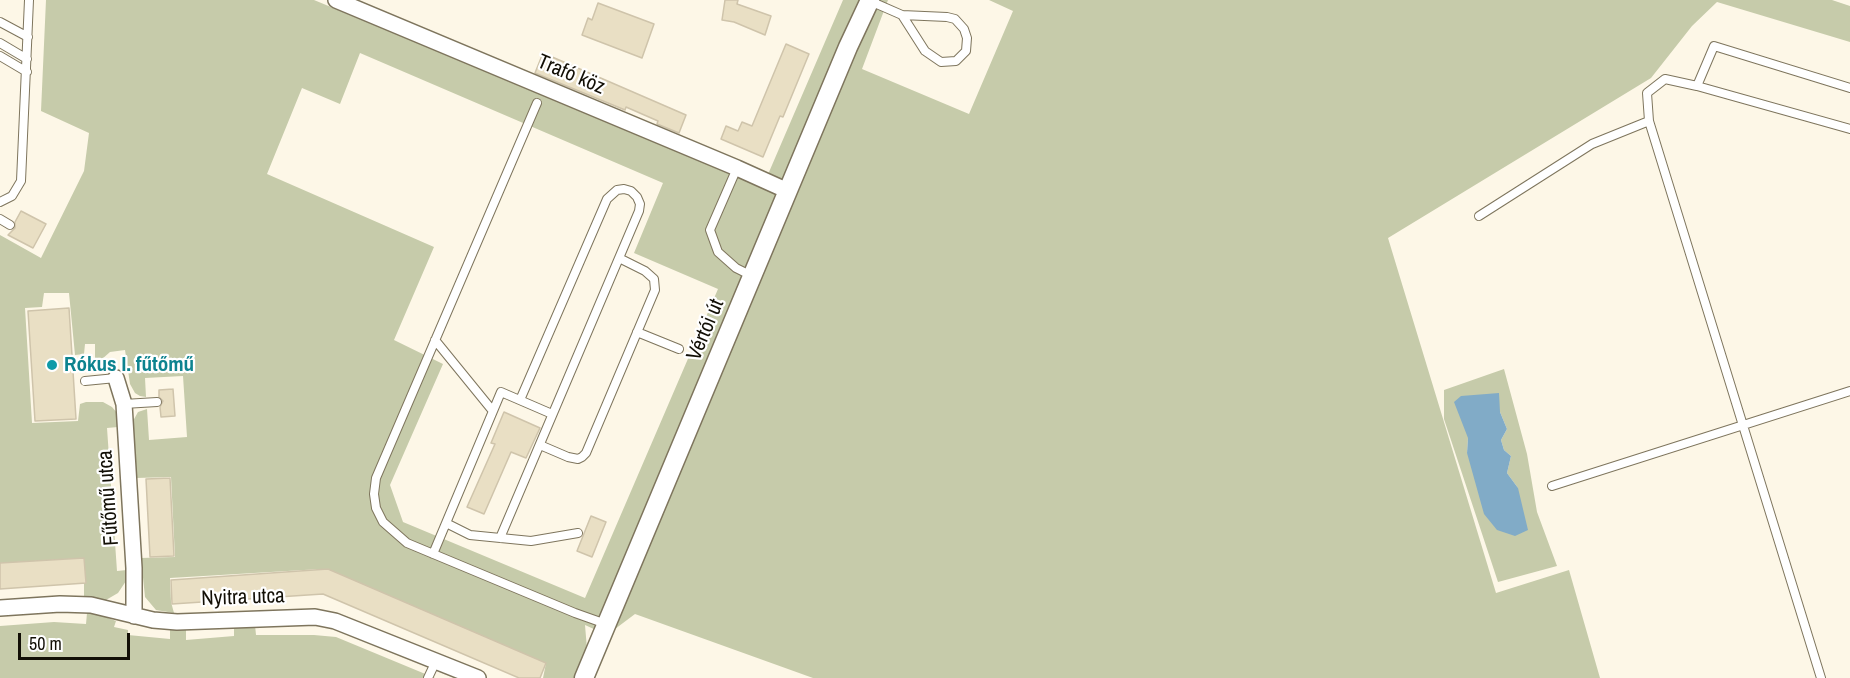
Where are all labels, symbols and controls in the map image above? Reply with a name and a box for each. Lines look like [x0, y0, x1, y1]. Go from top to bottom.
street label: Trafó köz [533, 50, 609, 100]
street label: Vértói út [682, 296, 730, 364]
place label: Rókus I. fűtőmű [64, 352, 194, 378]
marker: Rókus I. fűtőmű [45, 358, 59, 372]
street label: Fűtőmű utca [93, 449, 125, 547]
street label: Nyitra utca [201, 584, 285, 612]
scale bar [21, 621, 134, 659]
text: 50 m [29, 631, 62, 656]

